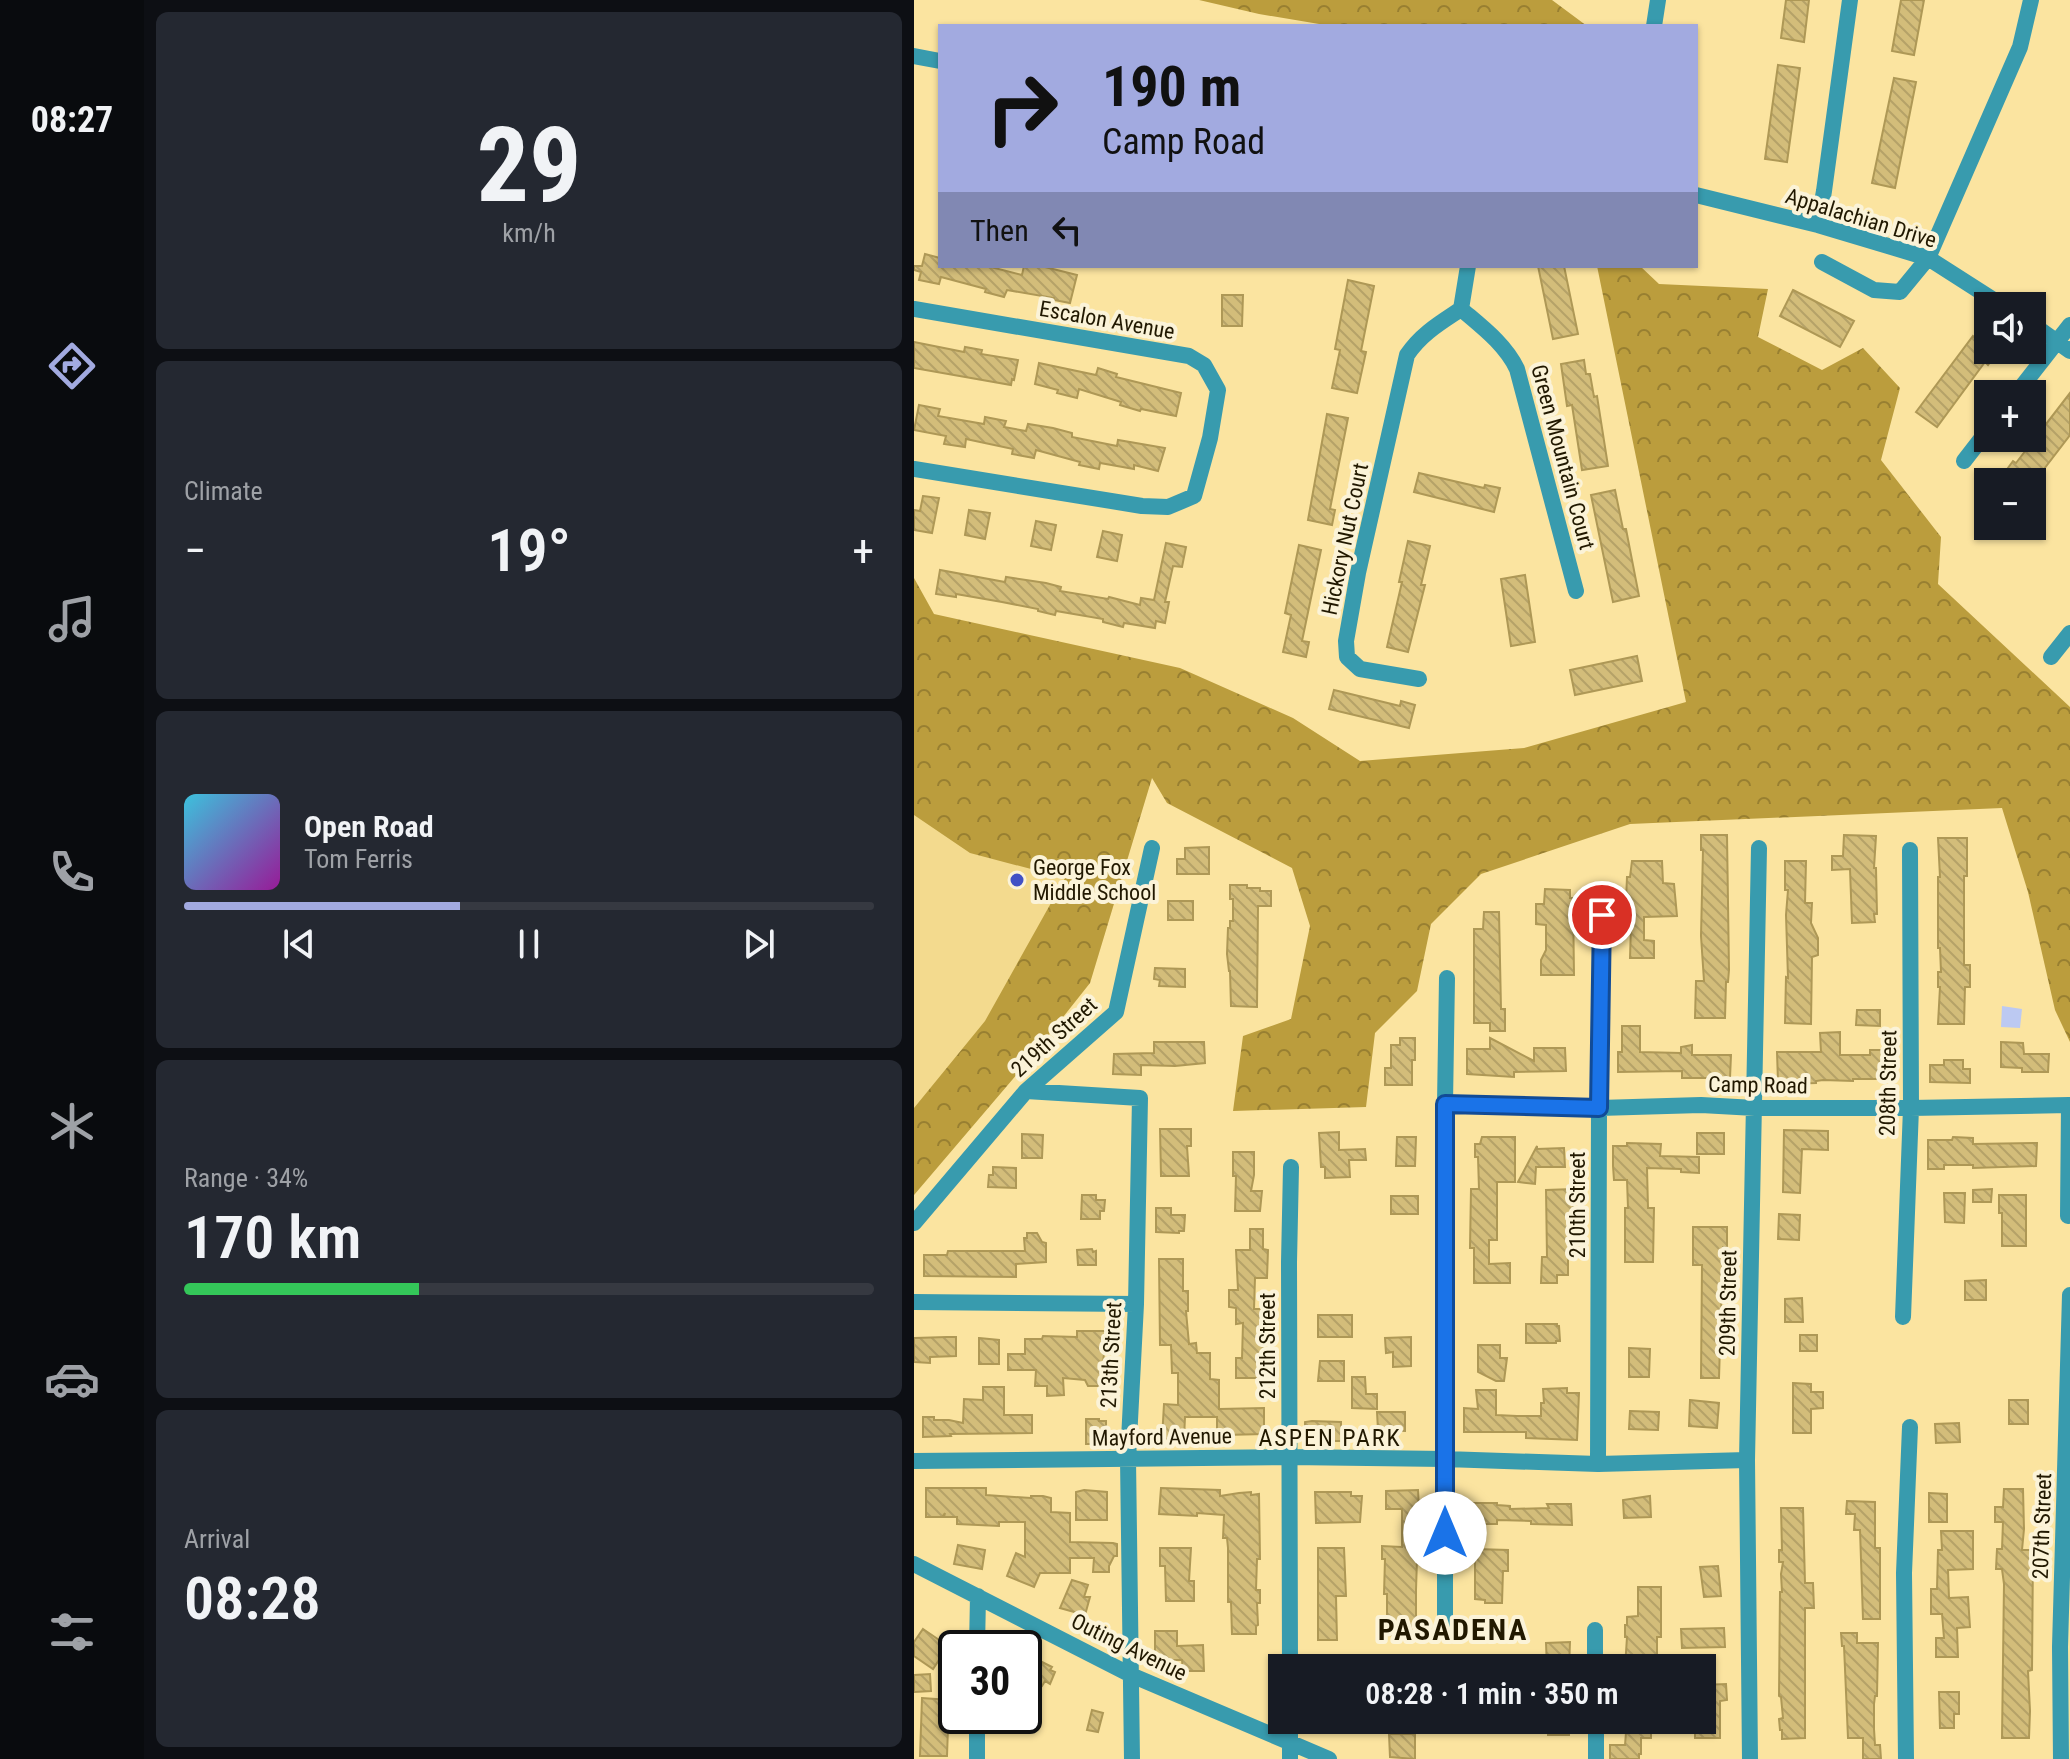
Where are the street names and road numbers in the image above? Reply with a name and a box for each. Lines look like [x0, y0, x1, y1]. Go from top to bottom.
street label: Appalachian Drive [1783, 183, 1939, 253]
street label: Escalon Avenue [1037, 296, 1177, 344]
street label: Green Mountain Court [1526, 362, 1600, 552]
street label: Hickory Nut Court [1317, 461, 1373, 617]
street label: 219th Street [1006, 992, 1102, 1082]
street label: 208th Street [1875, 1030, 1901, 1136]
street label: Camp Road [1708, 1072, 1808, 1098]
street label: 210th Street [1565, 1152, 1590, 1258]
street label: 209th Street [1715, 1250, 1741, 1356]
street label: 212th Street [1255, 1293, 1280, 1399]
street label: 213th Street [1096, 1301, 1126, 1409]
street label: Mayford Avenue [1092, 1423, 1232, 1451]
street label: 207th Street [2028, 1472, 2056, 1580]
street label: Outing Avenue [1067, 1608, 1191, 1686]

